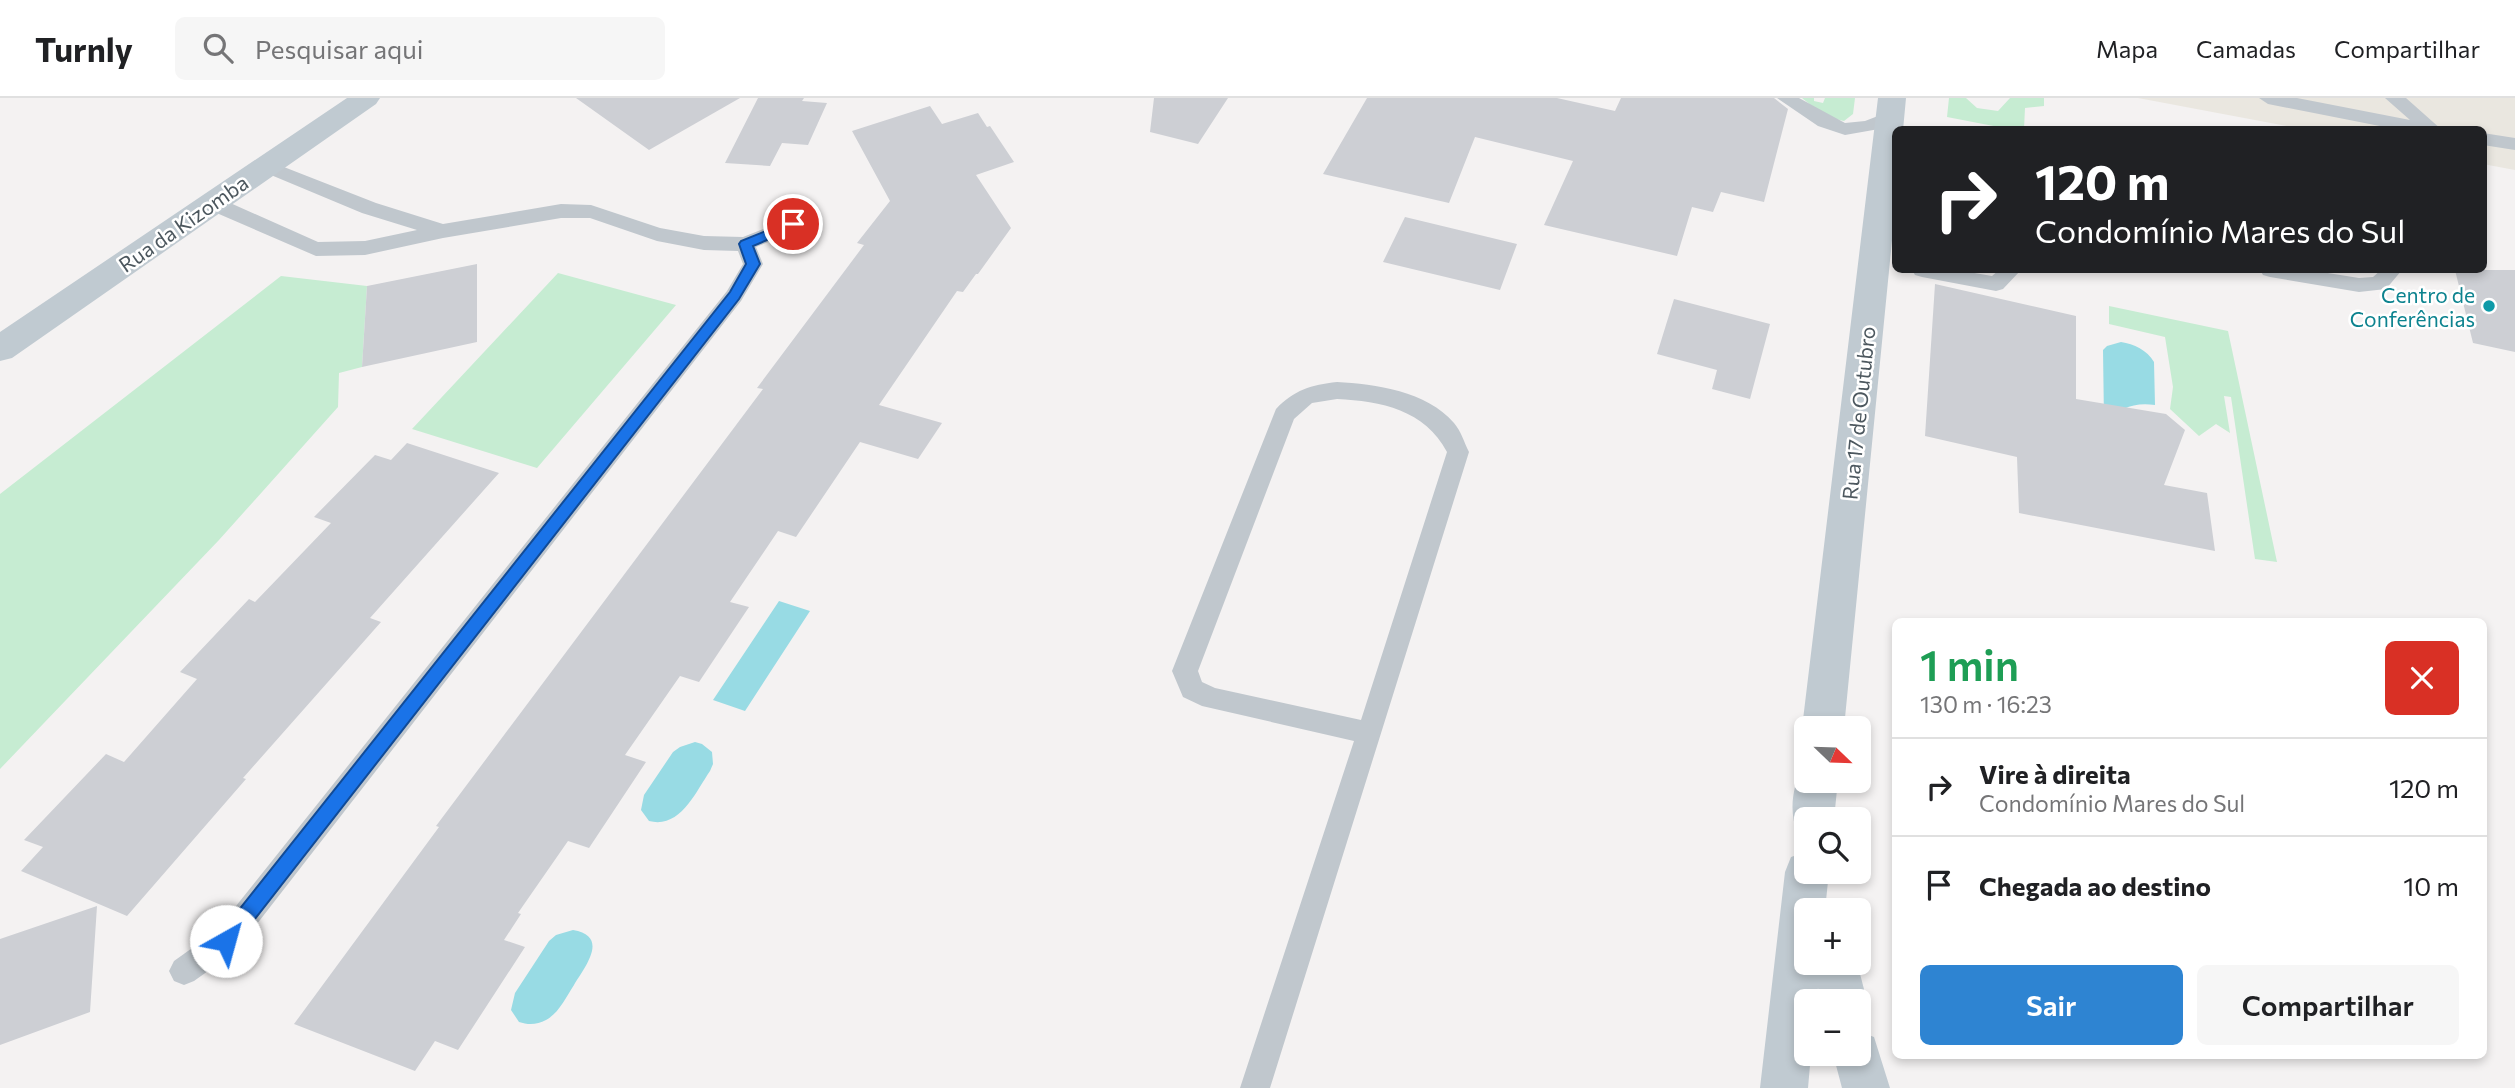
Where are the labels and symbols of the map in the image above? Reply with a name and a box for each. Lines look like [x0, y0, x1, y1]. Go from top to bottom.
street label: Rua da Kizomba [114, 169, 252, 277]
pin [763, 194, 823, 254]
place label: Centro de Conferências [2350, 282, 2475, 331]
marker: Centro de Conferências [2481, 298, 2497, 314]
street label: Rua 17 de Outubro [1836, 325, 1880, 501]
north arrow [1794, 716, 1871, 793]
position arrow [189, 904, 263, 978]

